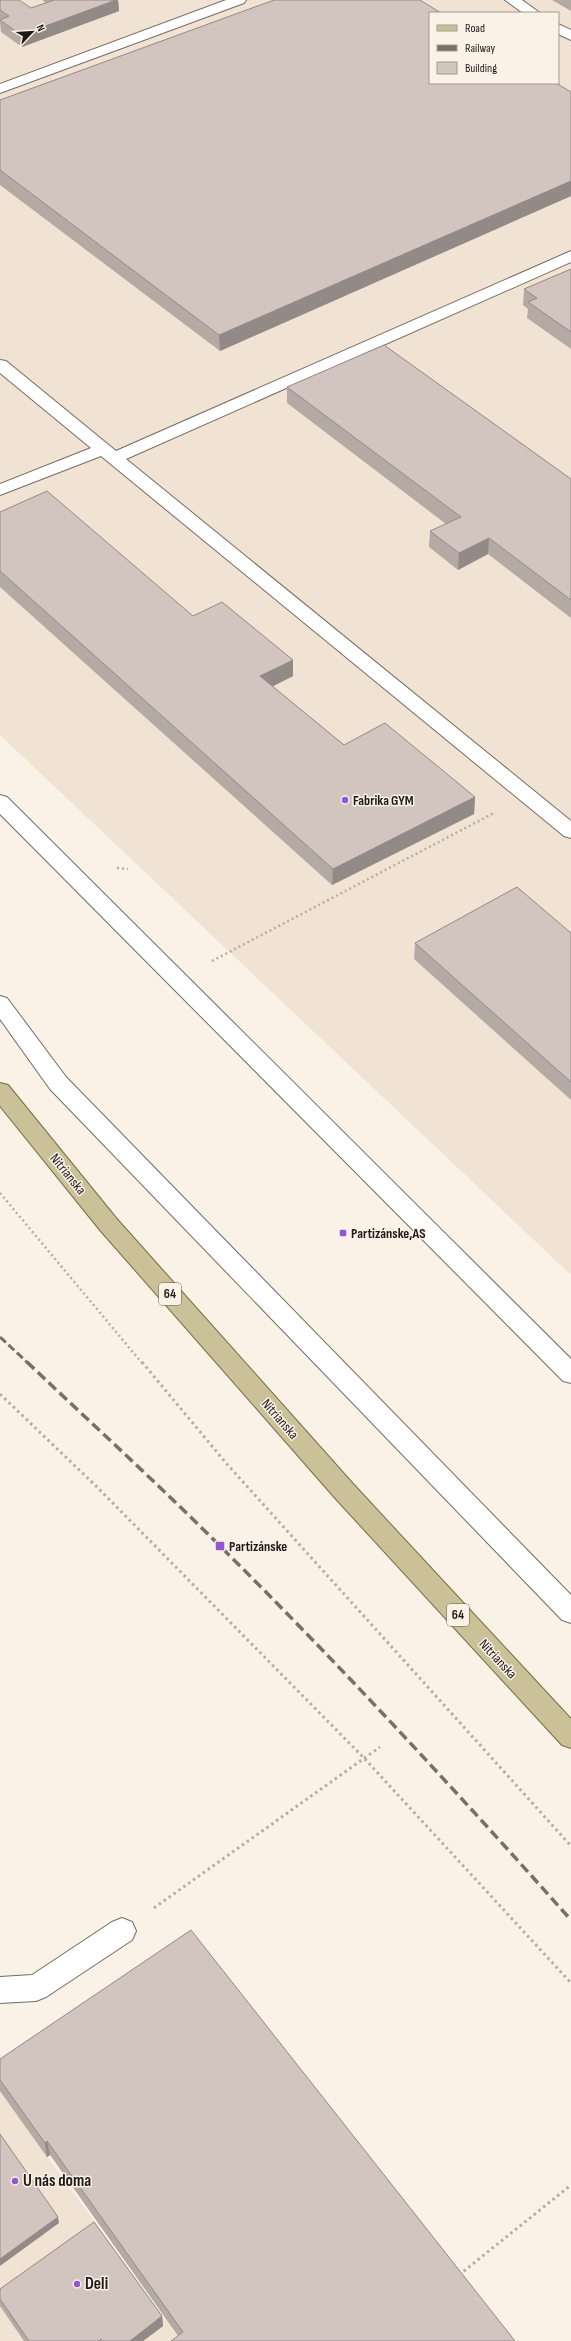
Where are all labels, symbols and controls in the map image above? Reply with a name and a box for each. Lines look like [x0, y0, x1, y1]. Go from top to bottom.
north arrow [12, 12, 52, 52]
legend [429, 12, 559, 84]
text: Road [465, 21, 485, 36]
text: N [33, 23, 48, 34]
text: Railway [465, 41, 496, 56]
text: Building [465, 61, 497, 76]
place label: Fabrika GYM [353, 792, 414, 809]
marker: Fabrika GYM [340, 795, 350, 805]
street label: Nitrianska [46, 1150, 90, 1198]
place label: Partizánske,AS [351, 1225, 426, 1242]
marker: Partizánske,AS [338, 1228, 348, 1238]
road number: 64 [159, 1283, 181, 1305]
street label: Nitrianska [258, 1395, 302, 1443]
place label: Partizánske [229, 1538, 287, 1555]
marker: Partizánske [214, 1540, 226, 1552]
road number: 64 [447, 1604, 469, 1626]
street label: Nitrianska [475, 1636, 521, 1682]
place label: U nás doma [23, 2171, 91, 2191]
marker: U nás doma [10, 2176, 20, 2186]
place label: Deli [85, 2274, 108, 2294]
marker: Deli [72, 2279, 82, 2289]

